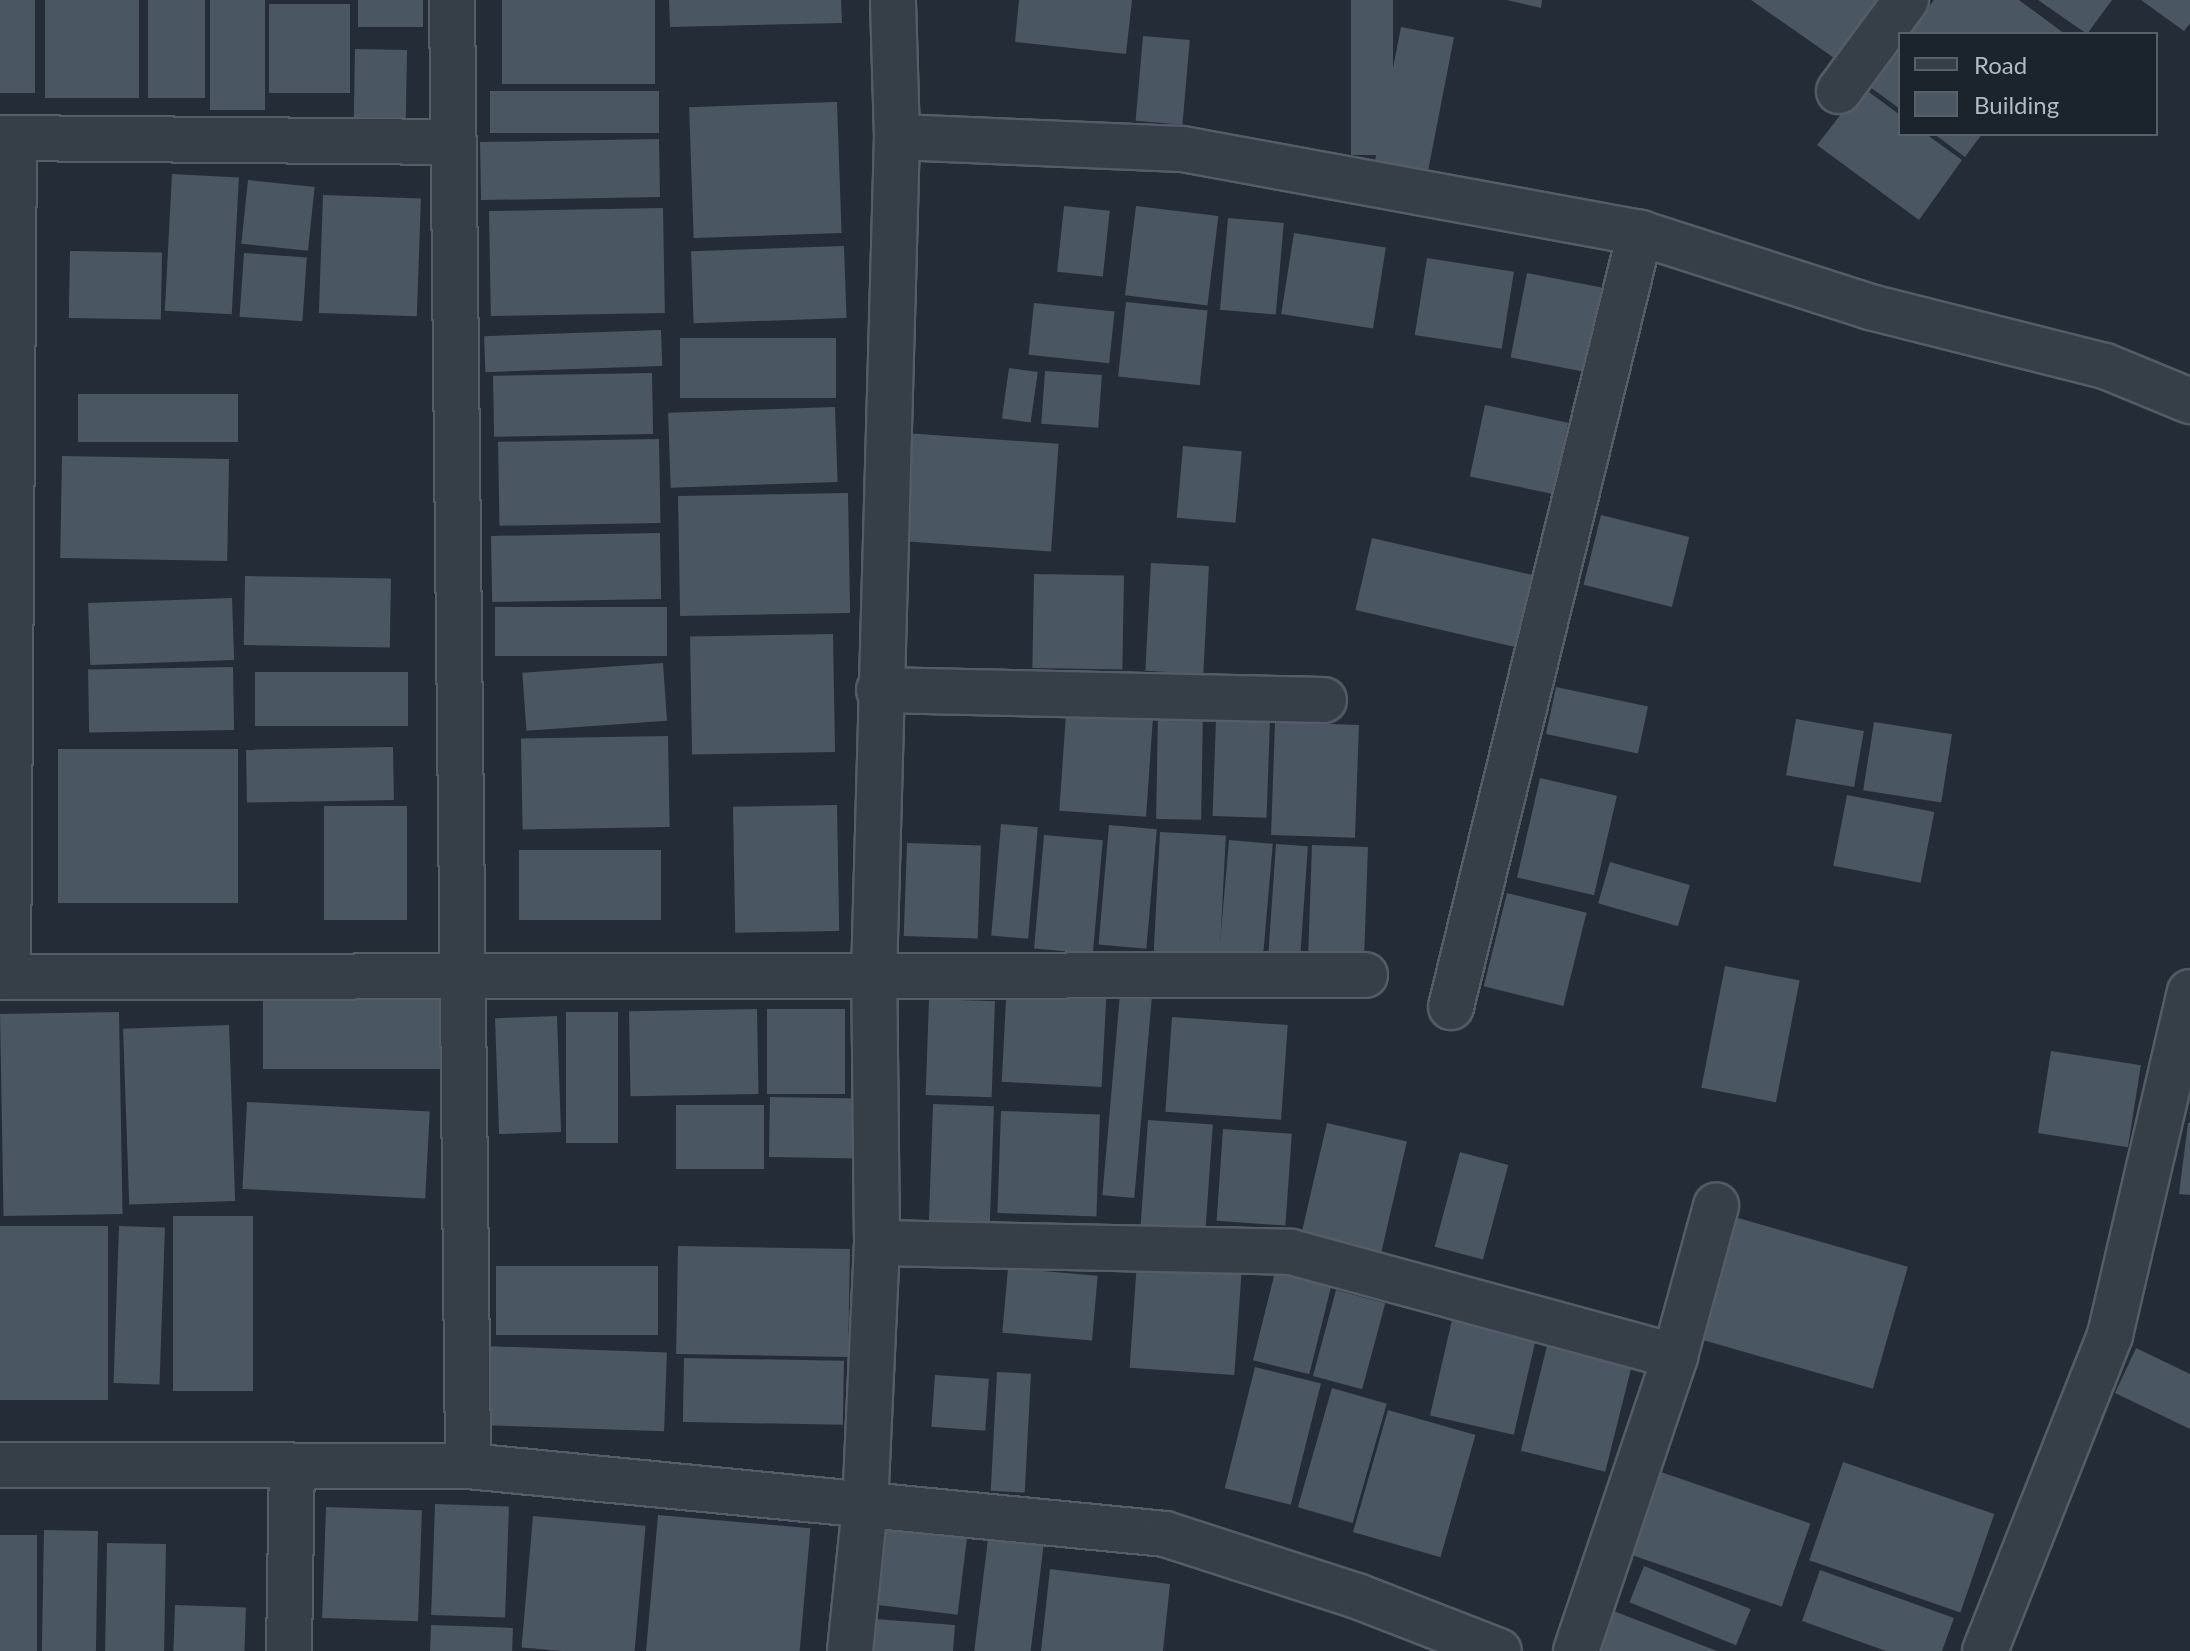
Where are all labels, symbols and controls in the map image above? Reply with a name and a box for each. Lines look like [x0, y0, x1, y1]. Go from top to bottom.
legend [1898, 32, 2158, 136]
text: Road [1974, 50, 2027, 79]
text: Building [1974, 90, 2059, 119]

